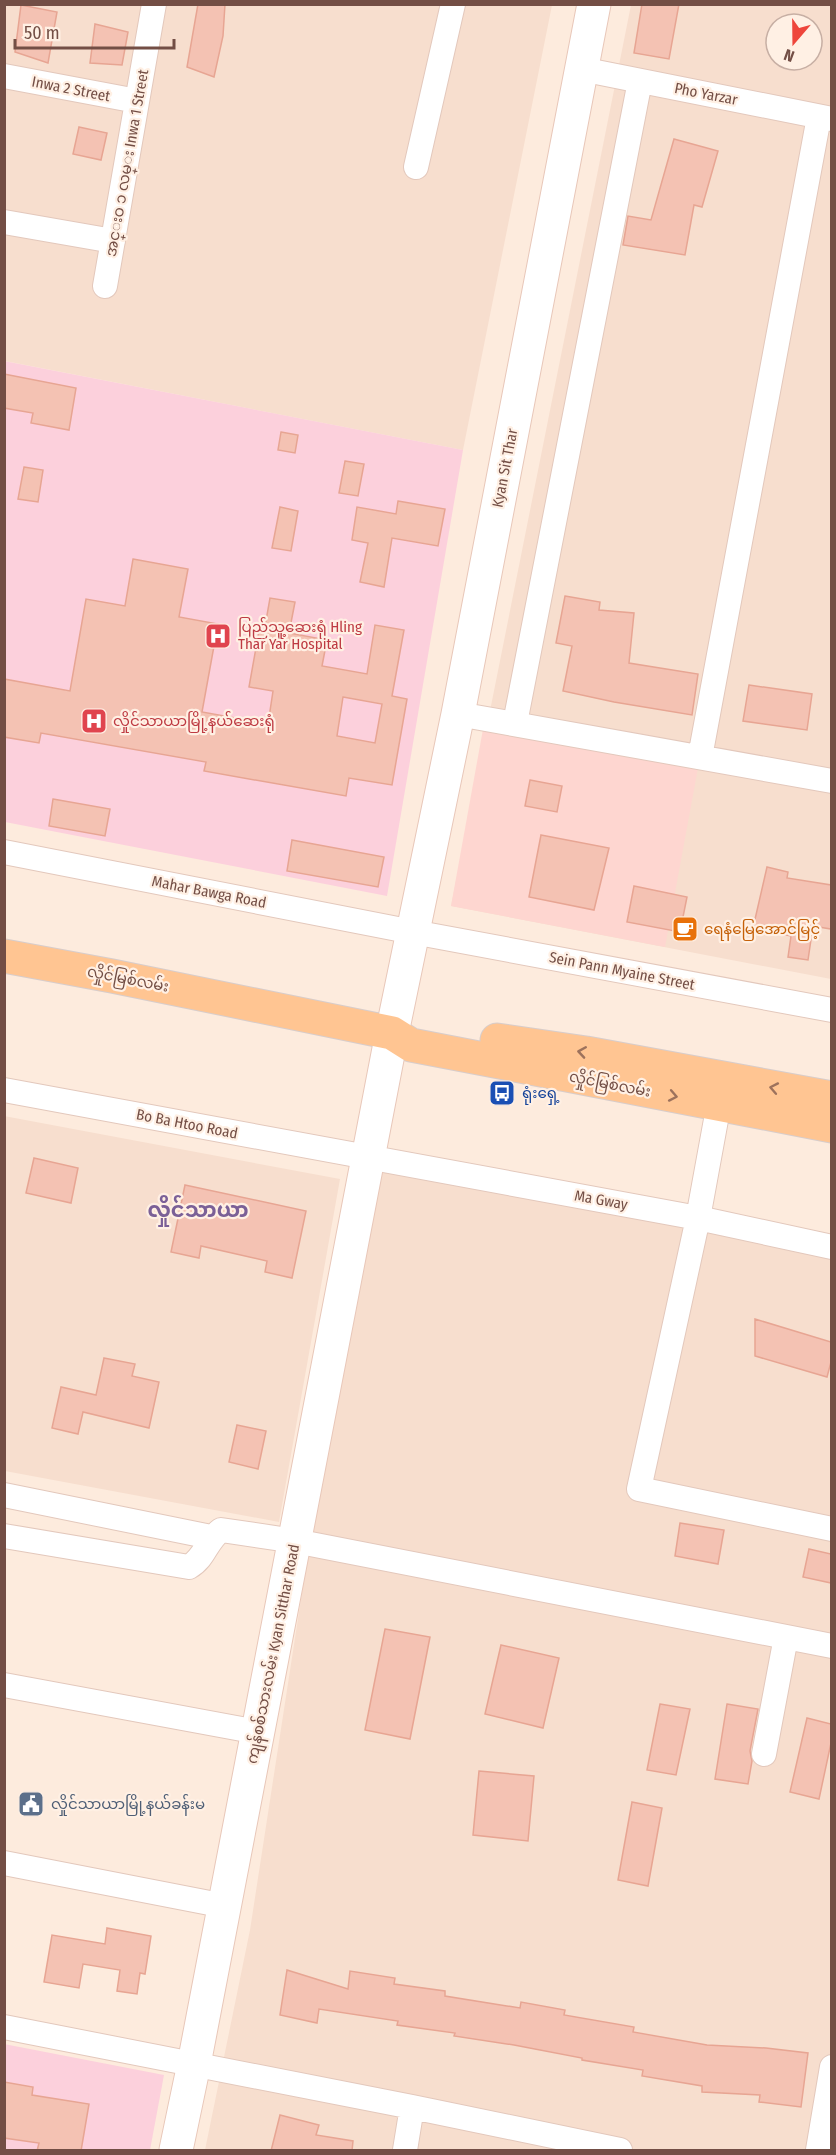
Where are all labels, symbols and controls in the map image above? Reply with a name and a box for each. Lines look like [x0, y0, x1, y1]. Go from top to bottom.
scale bar [15, 12, 174, 50]
north arrow [764, 12, 824, 72]
text: 50 m [24, 22, 60, 44]
text: N [781, 45, 797, 66]
street label: အင္းဝ ၁ လမ္း Inwa 1 Street [102, 68, 155, 258]
street label: Inwa 2 Street [30, 73, 112, 105]
street label: Pho Yarzar [673, 79, 740, 109]
street label: Kyan Sit Thar [489, 426, 522, 509]
place label: ပြည်သူ့ဆေးရုံ Hling Thar Yar Hospital [238, 617, 362, 653]
hospital icon: ပြည်သူ့ဆေးရုံ Hling Thar Yar Hospital [203, 621, 233, 651]
hospital icon: လှိုင်သာယာမြို့နယ်ဆေးရုံ [79, 706, 109, 736]
place label: လှိုင်သာယာမြို့နယ်ဆေးရုံ [113, 711, 275, 733]
street label: Mahar Bawga Road [150, 872, 268, 912]
cafe icon: ရေနံမြေအောင်မြင့် [670, 914, 700, 944]
place label: ရေနံမြေအောင်မြင့် [704, 919, 820, 941]
street label: Sein Pann Myaine Street [548, 948, 696, 994]
street label: လှိုင်မြစ်လမ်း [85, 961, 170, 999]
one-way arrow [578, 1047, 587, 1059]
street label: လှိုင်မြစ်လမ်း [567, 1066, 652, 1104]
bus stop icon: ရုံးရှေ့ [487, 1078, 517, 1108]
one-way arrow [769, 1082, 779, 1095]
place label: ရုံးရှေ့ [522, 1084, 560, 1105]
one-way arrow [668, 1089, 678, 1102]
street label: Bo Ba Htoo Road [135, 1105, 239, 1143]
street label: Ma Gway [573, 1186, 629, 1214]
district label: လှိုင်သာယာ [147, 1194, 249, 1227]
street label: ကျန်စစ်သားလမ်း Kyan Sitthar Road [242, 1542, 306, 1766]
public building icon: လှိုင်သာယာမြို့နယ်ခန်းမ [16, 1789, 46, 1819]
place label: လှိုင်သာယာမြို့နယ်ခန်းမ [51, 1794, 205, 1816]

